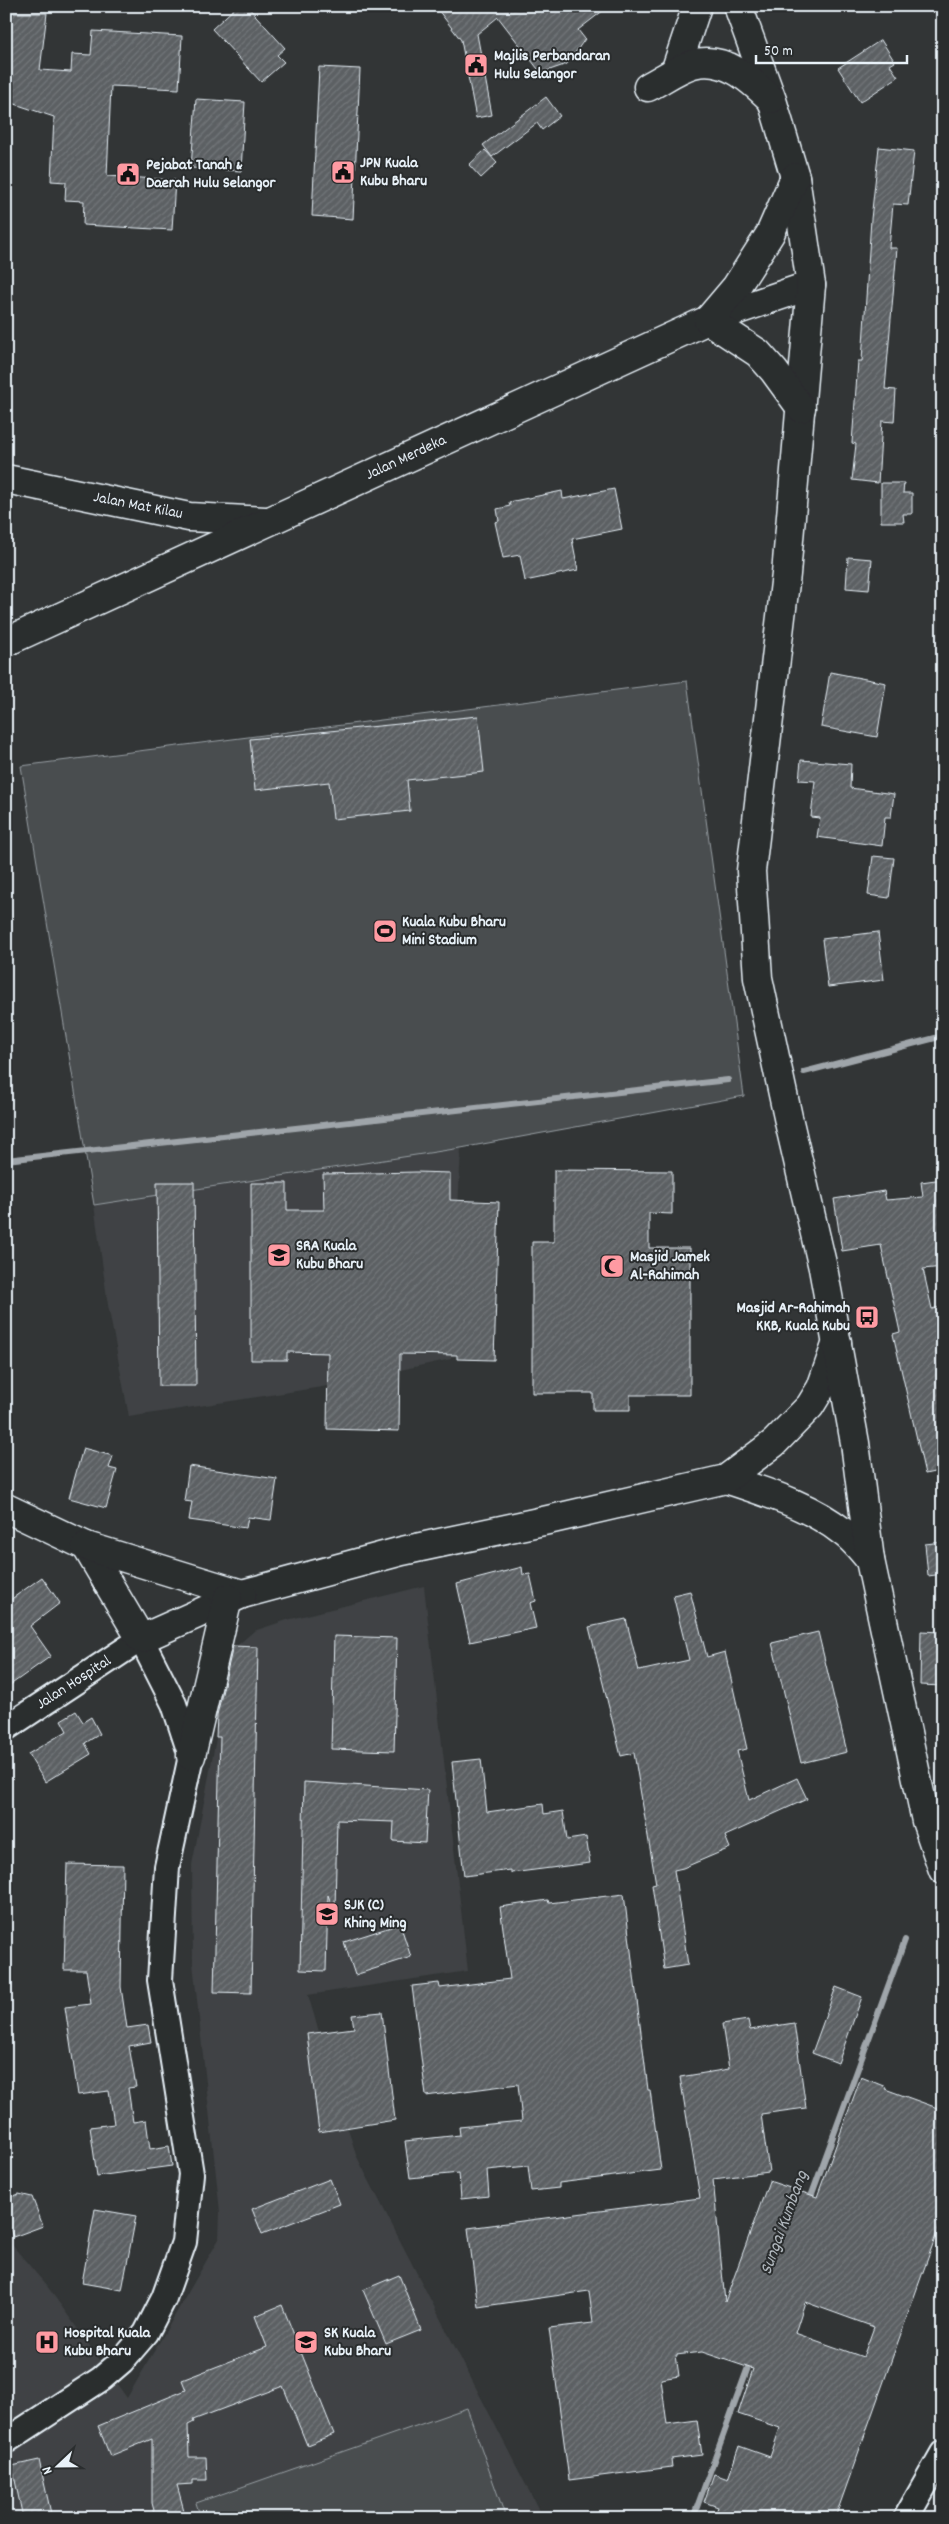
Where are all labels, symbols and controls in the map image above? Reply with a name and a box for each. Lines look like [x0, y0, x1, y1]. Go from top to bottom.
scale bar [756, 32, 908, 64]
text: 50 m [764, 41, 793, 63]
place label: Majlis Perbandaran Hulu Selangor [494, 45, 610, 86]
public building icon: Majlis Perbandaran Hulu Selangor [463, 52, 489, 78]
place label: JPN Kuala Kubu Bharu [360, 152, 427, 193]
place label: Pejabat Tanah & Daerah Hulu Selangor [146, 154, 277, 195]
public building icon: JPN Kuala Kubu Bharu [330, 159, 356, 185]
public building icon: Pejabat Tanah & Daerah Hulu Selangor [115, 161, 141, 187]
street label: Jalan Merdeka [362, 429, 451, 487]
street label: Jalan Mat Kilau [91, 486, 185, 526]
place label: Kuala Kubu Bharu Mini Stadium [402, 911, 506, 952]
sports icon: Kuala Kubu Bharu Mini Stadium [372, 918, 398, 944]
place label: SRA Kuala Kubu Bharu [296, 1235, 363, 1276]
school or university icon: SRA Kuala Kubu Bharu [266, 1242, 292, 1268]
place label: Masjid Jamek Al-Rahimah [630, 1246, 710, 1287]
mosque icon: Masjid Jamek Al-Rahimah [599, 1253, 625, 1279]
place label: Masjid Ar-Rahimah KKB, Kuala Kubu [737, 1297, 850, 1338]
bus stop icon: Masjid Ar-Rahimah KKB, Kuala Kubu [854, 1304, 880, 1330]
street label: Jalan Hospital [32, 1650, 116, 1716]
place label: SJK (C) Khing Ming [344, 1894, 406, 1935]
school or university icon: SJK (C) Khing Ming [314, 1901, 340, 1927]
water label: Sungai Kumbang [755, 2167, 816, 2278]
place label: Hospital Kuala Kubu Bharu [64, 2322, 152, 2363]
place label: SK Kuala Kubu Bharu [324, 2322, 391, 2363]
hospital icon: Hospital Kuala Kubu Bharu [34, 2329, 60, 2355]
school or university icon: SK Kuala Kubu Bharu [293, 2329, 319, 2355]
north arrow [32, 2442, 82, 2492]
text: N [37, 2463, 58, 2477]

